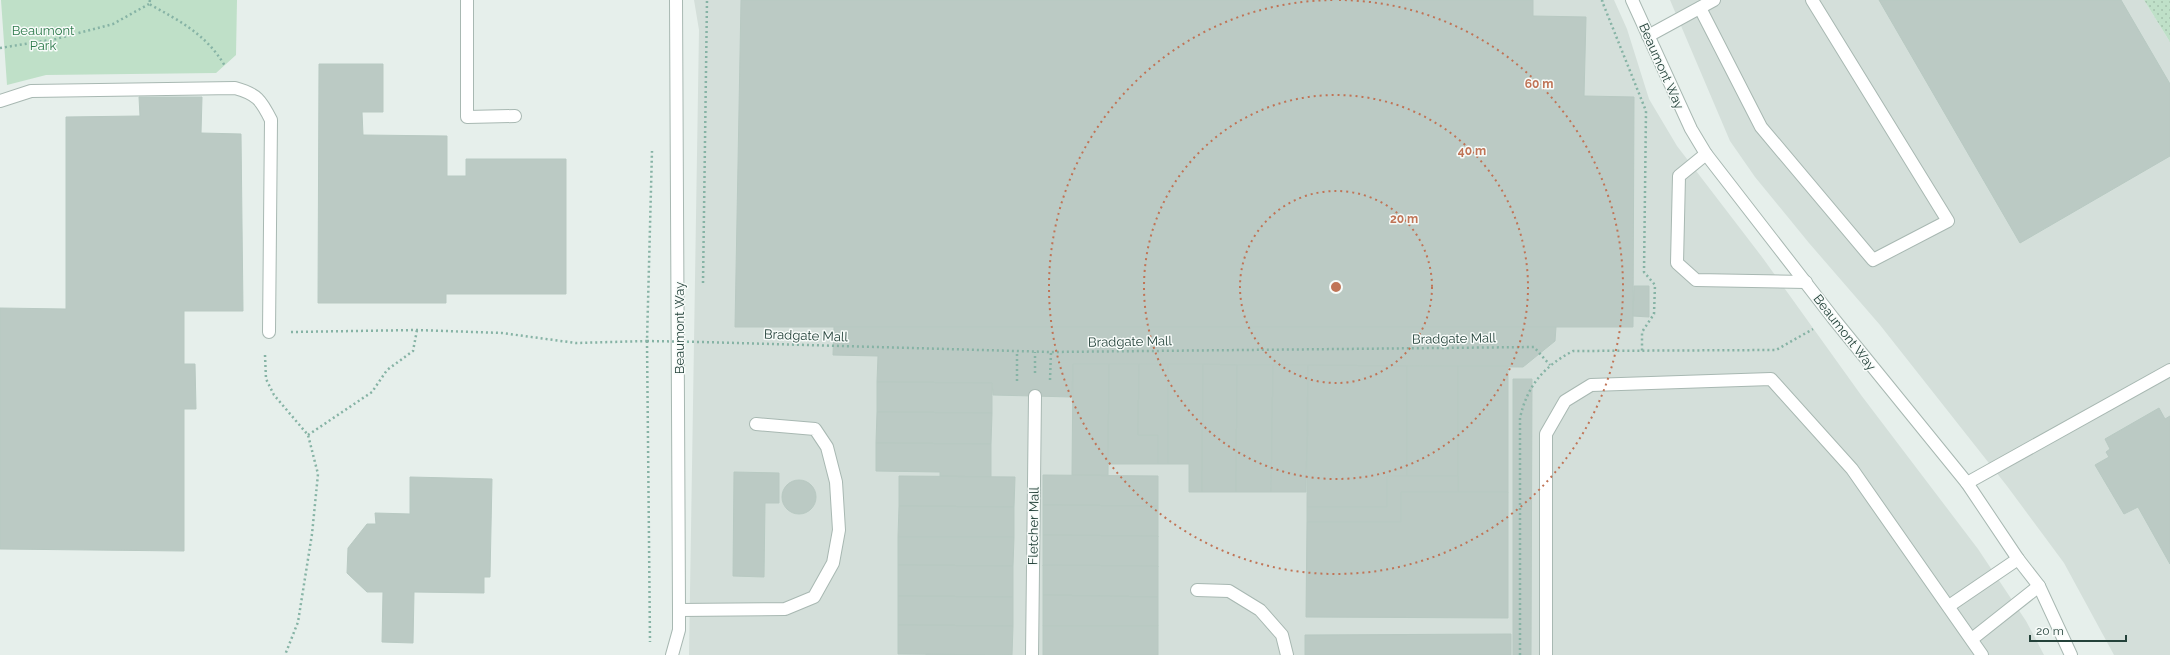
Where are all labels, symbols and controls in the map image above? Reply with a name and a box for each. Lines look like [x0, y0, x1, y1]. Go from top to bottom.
street label: Beaumont Way [1636, 21, 1687, 111]
park label: Beaumont Park [12, 23, 75, 53]
text: 60 m [1525, 77, 1553, 91]
text: 40 m [1458, 144, 1486, 158]
text: 20 m [1390, 212, 1418, 226]
centre of rings [1329, 280, 1343, 294]
street label: Beaumont Way [672, 282, 687, 374]
street label: Beaumont Way [1810, 291, 1879, 373]
street label: Bradgate Mall [764, 327, 849, 344]
street label: Bradgate Mall [1412, 330, 1497, 347]
street label: Bradgate Mall [1088, 333, 1173, 350]
street label: Fletcher Mall [1025, 486, 1042, 565]
scale bar [2030, 617, 2126, 643]
text: 20 m [2036, 624, 2064, 638]

